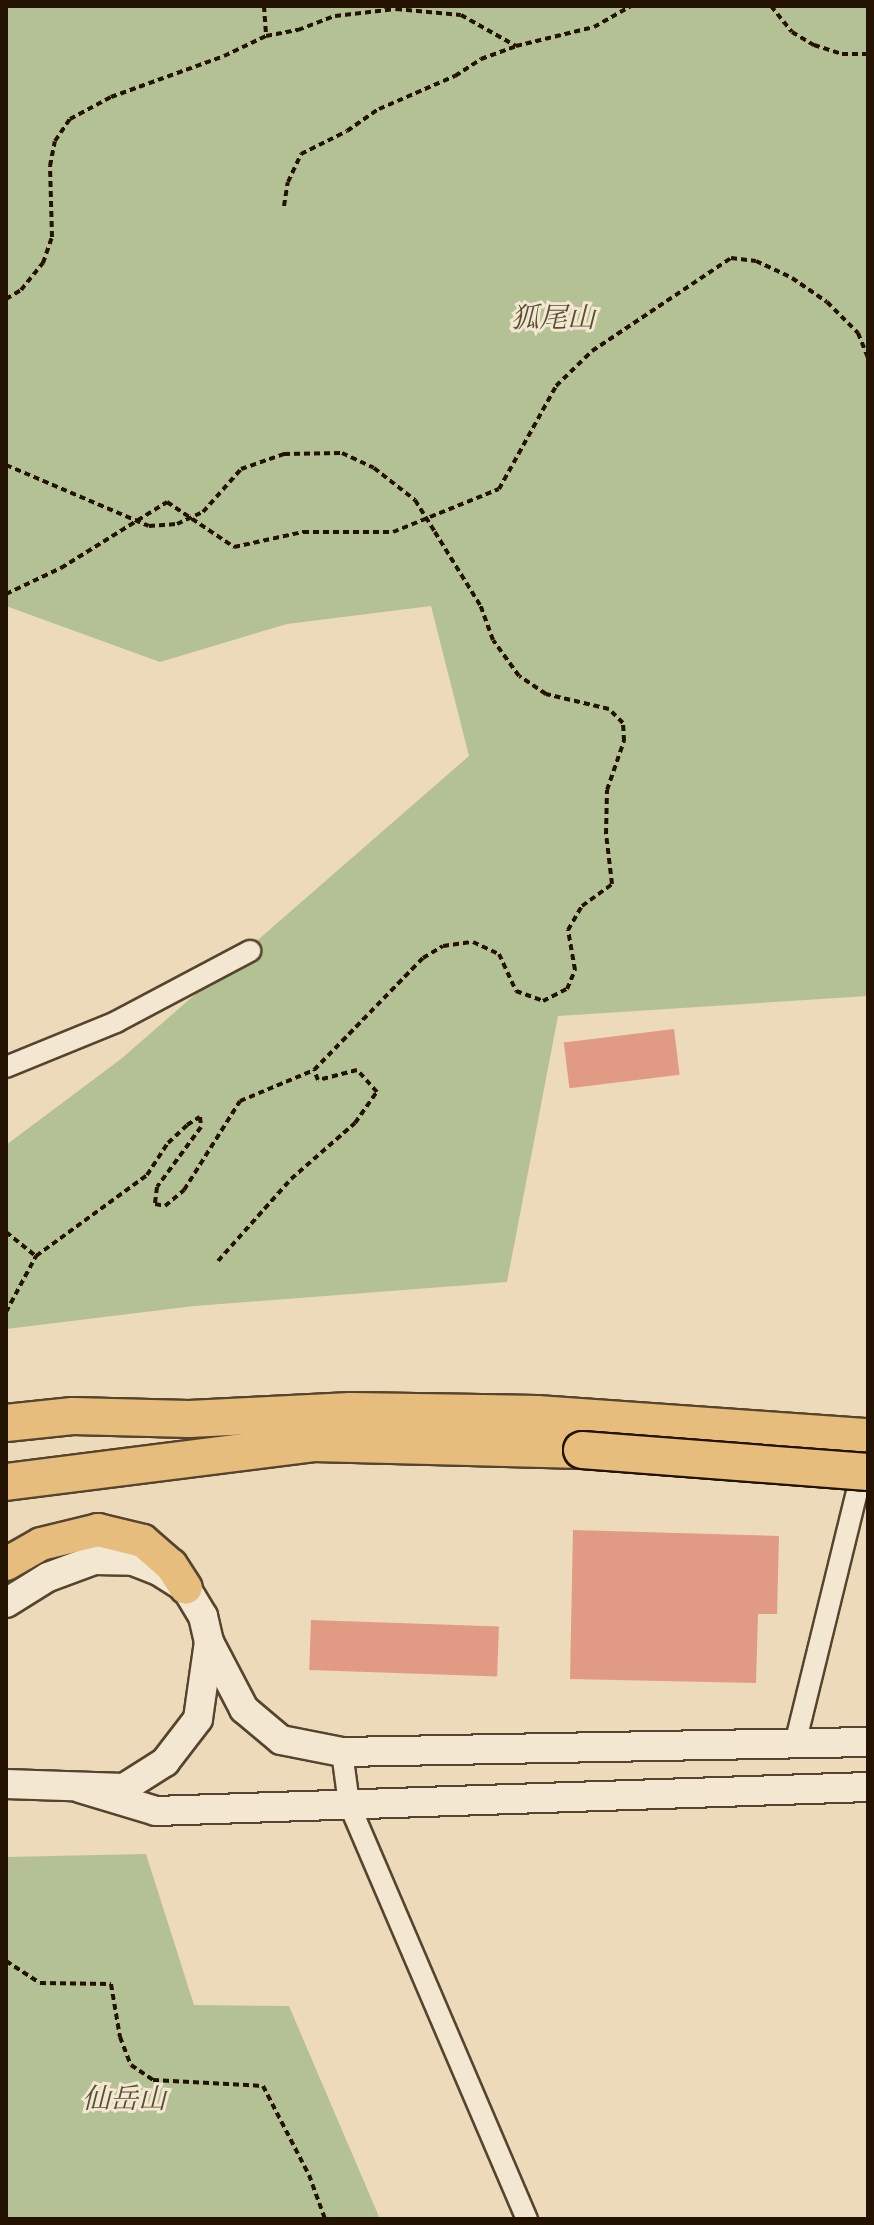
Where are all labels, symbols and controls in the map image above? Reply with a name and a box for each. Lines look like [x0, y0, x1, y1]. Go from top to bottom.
park label: 狐尾山 [511, 302, 595, 336]
park label: 仙岳山 [82, 2083, 166, 2117]

